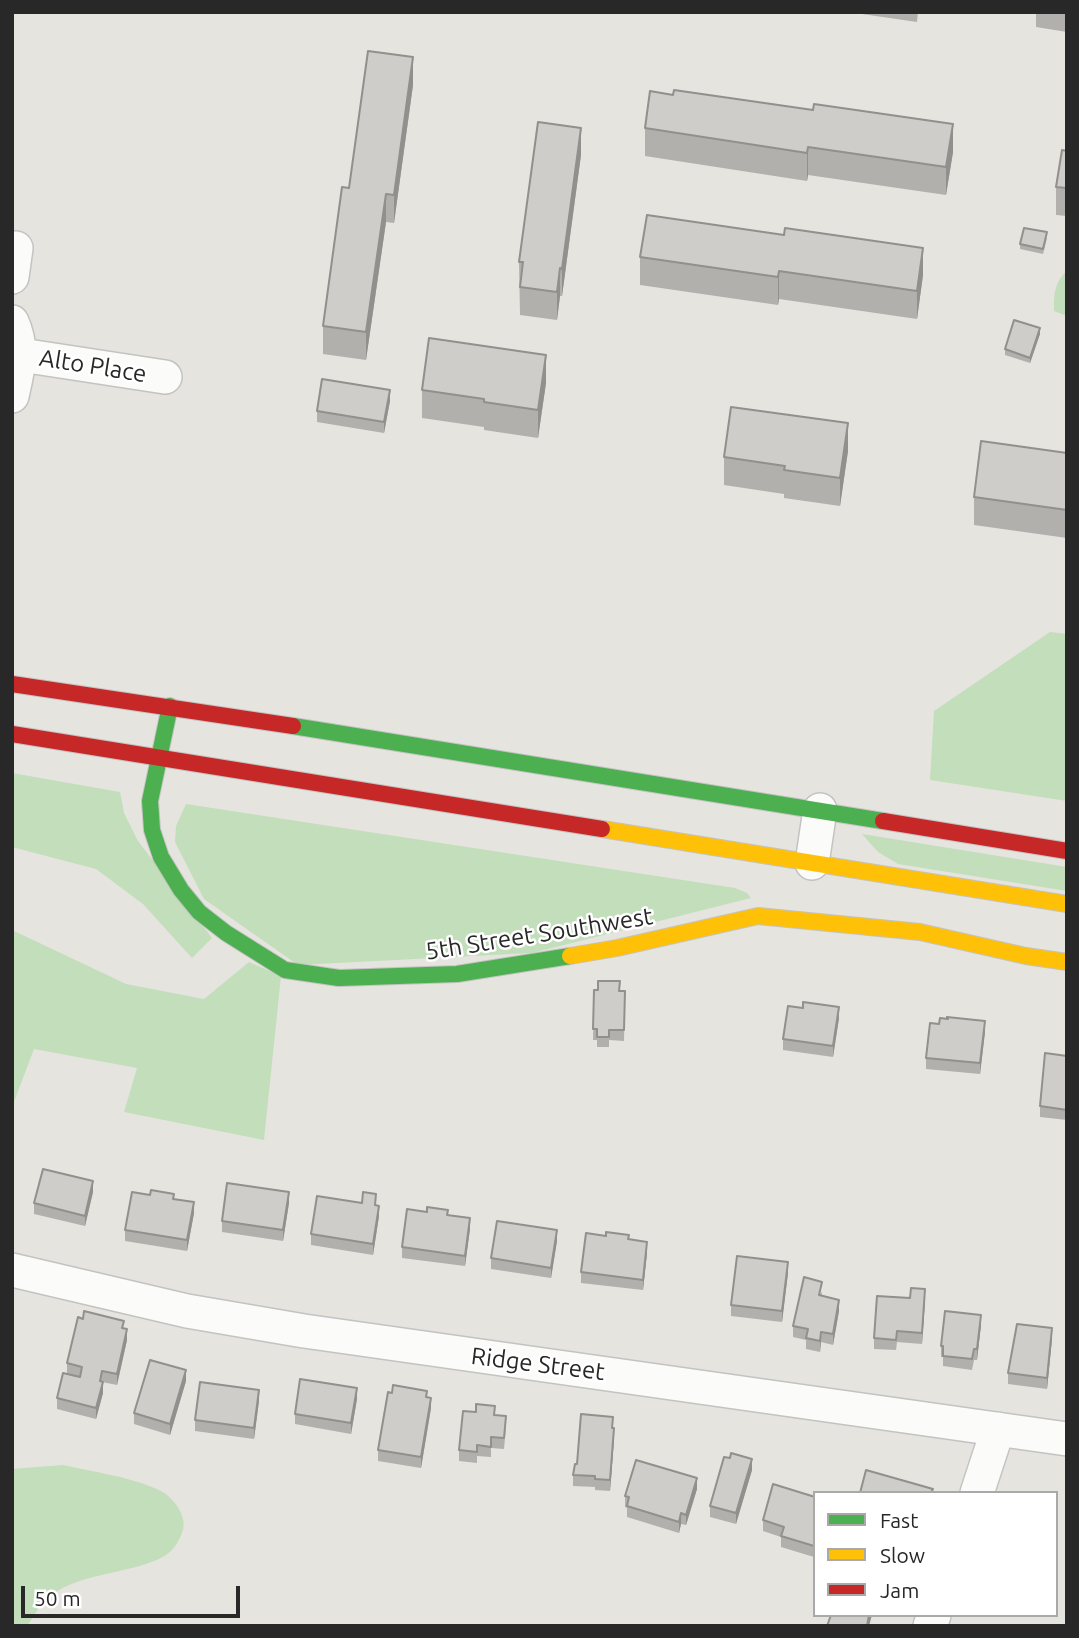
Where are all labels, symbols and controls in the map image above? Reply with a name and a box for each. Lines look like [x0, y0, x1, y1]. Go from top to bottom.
street label: Alto Place [37, 343, 149, 389]
street label: 5th Street Southwest [423, 902, 655, 966]
street label: Ridge Street [470, 1342, 606, 1386]
legend [813, 1491, 1058, 1617]
text: Fast [880, 1508, 918, 1532]
text: Slow [880, 1543, 925, 1567]
scale bar [24, 1572, 243, 1616]
text: Jam [880, 1578, 919, 1602]
text: 50 m [34, 1586, 81, 1610]

